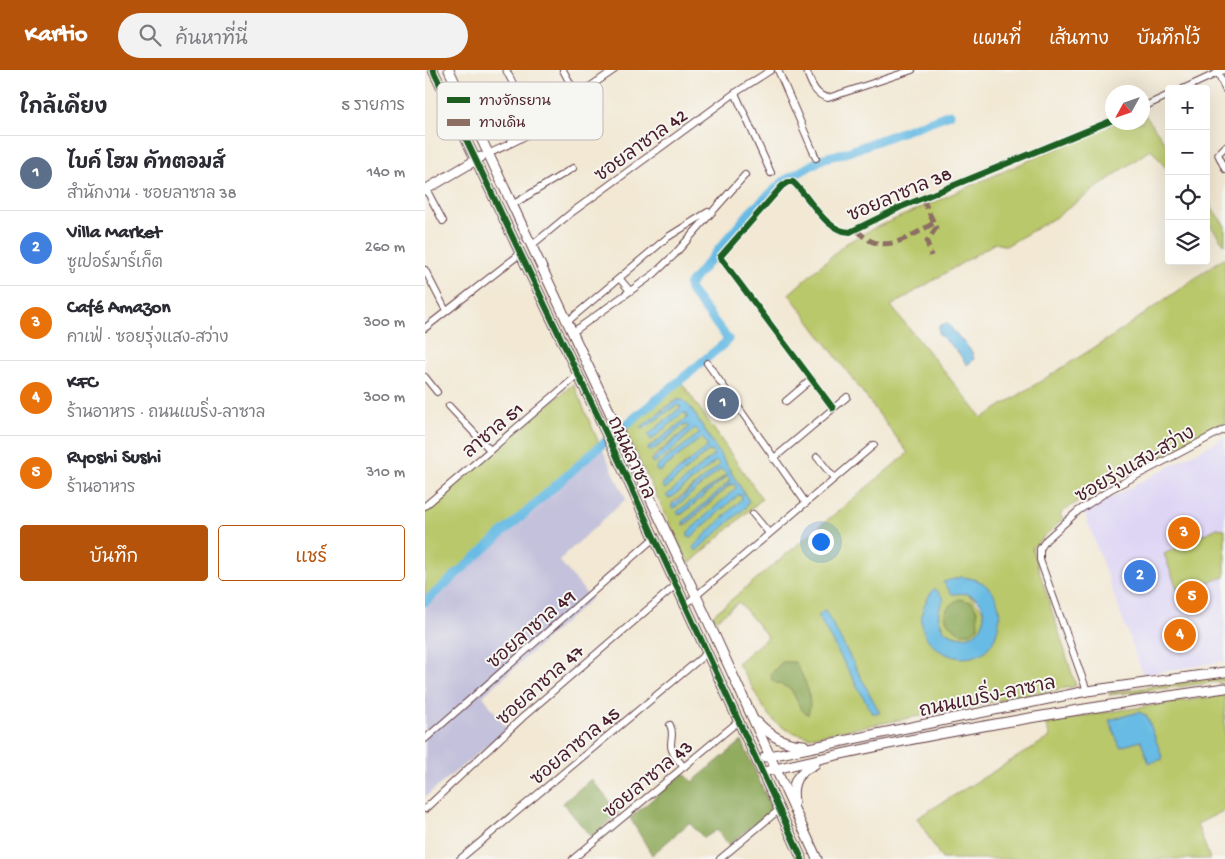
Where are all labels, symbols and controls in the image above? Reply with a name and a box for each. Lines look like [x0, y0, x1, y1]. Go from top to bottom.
search box [118, 13, 468, 58]
text: Kartio [25, 21, 88, 50]
icon: search [136, 21, 164, 49]
text: ค้นหาที่นี่ [176, 29, 248, 52]
text: แผนที่ [973, 30, 1021, 51]
text: เส้นทาง [1049, 30, 1109, 51]
text: บันทึกไว้ [1137, 30, 1200, 51]
legend [437, 82, 603, 140]
north arrow [1105, 85, 1150, 130]
map controls [1165, 85, 1210, 265]
button: + [1165, 85, 1210, 130]
text: ทางจักรยาน [479, 93, 552, 111]
text: ใกล้เคียง [20, 97, 107, 122]
text: 5 รายการ [341, 98, 405, 117]
street label: ซอยลาซาล 42 [591, 105, 693, 188]
text: ทางเดิน [479, 115, 526, 133]
button: − [1165, 130, 1210, 175]
text: ไบค์ โฮม คัทตอมส์ [67, 153, 225, 176]
text: 1 [33, 164, 39, 183]
text: 140 m [367, 164, 405, 183]
street label: ซอยลาซาล 38 [845, 164, 956, 229]
button: locate [1165, 175, 1210, 220]
text: สำนักงาน · ซอยลาซาล 38 [67, 186, 236, 205]
button: layers [1165, 220, 1210, 265]
text: Villa Market [67, 222, 162, 245]
text: 2 [32, 239, 40, 258]
text: 260 m [365, 239, 405, 258]
text: ซูเปอร์มาร์เก็ต [67, 255, 163, 274]
text: Café Amazon [67, 297, 170, 320]
text: 3 [32, 314, 40, 333]
text: 300 m [363, 314, 405, 333]
text: คาเฟ่ · ซอยรุ่งแสง-สว่าง [67, 330, 228, 349]
text: KFC [67, 372, 98, 395]
pin: 1 [707, 384, 739, 422]
text: 4 [32, 389, 40, 408]
text: 300 m [363, 389, 405, 408]
street label: ลาซาล 51 [459, 399, 529, 464]
text: ร้านอาหาร · ถนนแบริ่ง-ลาซาล [67, 405, 265, 424]
street label: ถนนลาซาล [601, 414, 659, 503]
street label: ซอยรุ่งแสง-สว่าง [1070, 420, 1200, 510]
text: Ryoshi Sushi [67, 447, 161, 470]
text: 5 [32, 464, 40, 483]
text: 310 m [366, 464, 405, 483]
text: ร้านอาหาร [67, 480, 136, 499]
pin: 3 [1168, 514, 1200, 552]
button: บันทึก [20, 525, 208, 581]
button: แชร์ [218, 525, 405, 581]
your location [808, 529, 834, 555]
pin: 2 [1124, 557, 1156, 595]
pin: 5 [1176, 578, 1208, 616]
street label: ซอยลาซาล 49 [483, 586, 582, 675]
pin: 4 [1164, 616, 1196, 654]
street label: ซอยลาซาล 47 [493, 641, 591, 732]
street label: ถนนแบริ่ง-ลาซาล [916, 665, 1058, 724]
street label: ซอยลาซาล 45 [527, 704, 626, 792]
street label: ซอยลาซาล 43 [600, 736, 699, 825]

